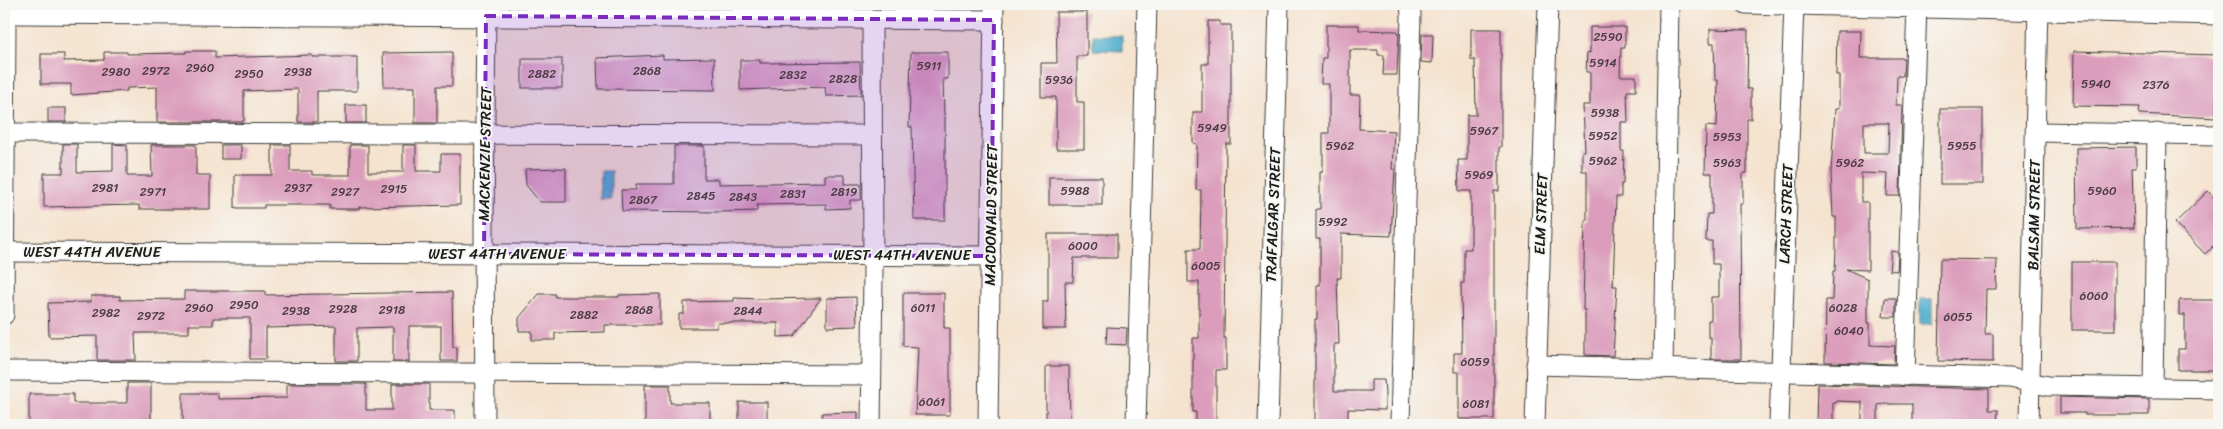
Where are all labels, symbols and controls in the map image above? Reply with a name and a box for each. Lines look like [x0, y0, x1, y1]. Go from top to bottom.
house number: 2590 [1593, 26, 1623, 48]
house number: 5914 [1589, 52, 1617, 74]
house number: 5911 [917, 55, 942, 77]
house number: 2960 [186, 57, 215, 79]
house number: 2972 [142, 60, 170, 82]
house number: 2868 [633, 60, 661, 82]
house number: 2980 [101, 61, 131, 83]
house number: 2938 [284, 61, 312, 83]
house number: 2950 [234, 63, 264, 85]
house number: 2882 [528, 63, 556, 85]
house number: 2832 [779, 64, 807, 86]
house number: 2828 [829, 68, 857, 90]
house number: 5936 [1045, 69, 1073, 91]
house number: 5940 [2081, 73, 2111, 95]
house number: 2376 [2142, 74, 2170, 96]
street label: MACKENZIE STREET [471, 85, 499, 221]
house number: 5938 [1591, 102, 1619, 124]
house number: 5949 [1197, 117, 1227, 139]
house number: 5967 [1470, 120, 1499, 142]
house number: 5952 [1589, 125, 1618, 147]
house number: 5953 [1713, 126, 1742, 148]
house number: 5962 [1326, 135, 1354, 157]
house number: 5955 [1947, 135, 1977, 157]
street label: MACDONALD STREET [977, 142, 1005, 286]
street label: TRAFALGAR STREET [1258, 145, 1288, 283]
house number: 5962 [1589, 150, 1617, 172]
house number: 5963 [1713, 152, 1741, 174]
house number: 5962 [1836, 152, 1864, 174]
street label: BALSAM STREET [2020, 158, 2048, 271]
street label: LARCH STREET [1771, 163, 1801, 264]
house number: 5969 [1465, 164, 1493, 186]
street label: ELM STREET [1527, 171, 1555, 255]
house number: 2981 [92, 177, 118, 199]
house number: 2937 [284, 177, 313, 199]
house number: 2915 [381, 178, 407, 200]
house number: 5988 [1060, 180, 1090, 202]
house number: 5960 [2087, 180, 2117, 202]
house number: 2971 [140, 181, 166, 203]
house number: 2927 [331, 181, 360, 203]
house number: 2819 [831, 181, 857, 203]
house number: 2831 [780, 183, 806, 205]
house number: 2845 [687, 185, 716, 207]
house number: 2843 [729, 186, 758, 208]
house number: 2867 [629, 189, 658, 211]
house number: 5992 [1319, 211, 1348, 233]
house number: 6000 [1068, 235, 1098, 257]
street label: WEST 44TH AVENUE [23, 239, 162, 265]
street label: WEST 44TH AVENUE [428, 241, 567, 267]
street label: WEST 44TH AVENUE [833, 242, 972, 268]
house number: 6005 [1191, 255, 1221, 277]
house number: 6060 [2080, 285, 2109, 307]
house number: 2950 [229, 294, 259, 316]
house number: 2960 [185, 297, 214, 319]
house number: 6011 [911, 297, 935, 319]
house number: 6028 [1829, 297, 1857, 319]
house number: 2928 [329, 298, 357, 320]
house number: 2918 [379, 299, 405, 321]
house number: 2868 [625, 299, 653, 321]
house number: 2938 [282, 300, 310, 322]
house number: 2844 [733, 300, 763, 322]
house number: 2982 [92, 302, 120, 324]
house number: 2882 [570, 304, 598, 326]
house number: 2972 [137, 305, 165, 327]
house number: 6055 [1943, 306, 1973, 328]
house number: 6040 [1834, 320, 1864, 342]
house number: 6059 [1460, 351, 1490, 373]
house number: 6061 [919, 391, 945, 413]
house number: 6081 [1463, 393, 1489, 415]

